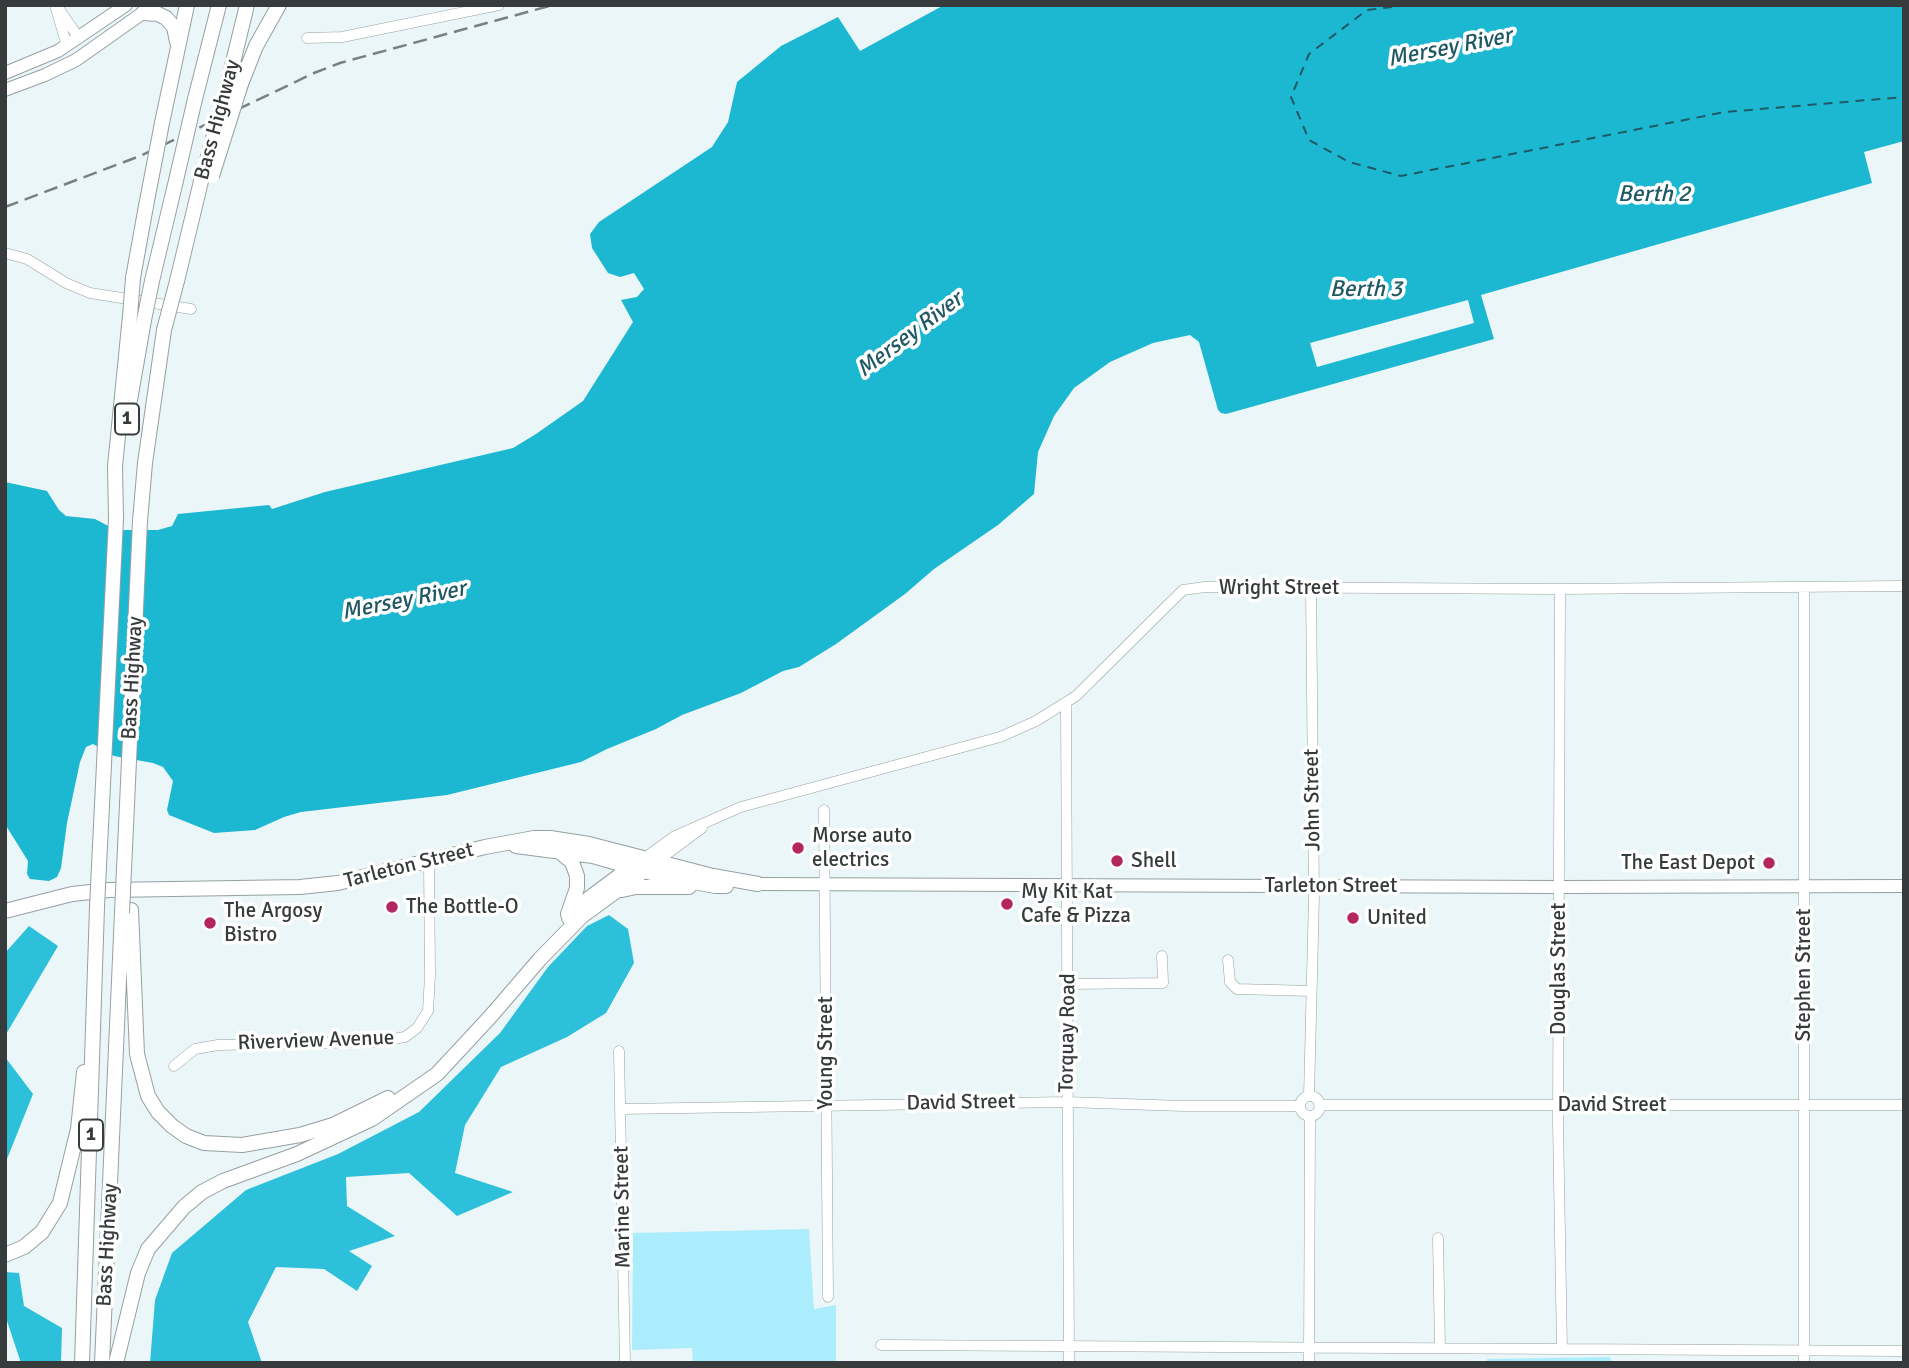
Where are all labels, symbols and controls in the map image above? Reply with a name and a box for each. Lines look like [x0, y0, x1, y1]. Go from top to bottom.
water label: Mersey River [1386, 22, 1514, 74]
street label: Bass Highway [190, 57, 246, 183]
water label: Berth 2 [1618, 181, 1690, 209]
water label: Berth 3 [1330, 276, 1402, 304]
water label: Mersey River [852, 286, 968, 384]
road number: 1 [115, 404, 139, 434]
water label: Mersey River [340, 575, 468, 627]
street label: Wright Street [1219, 575, 1339, 601]
street label: Bass Highway [117, 616, 149, 740]
street label: John Street [1300, 749, 1326, 851]
place label: Morse auto electrics [812, 823, 912, 873]
street label: Tarleton Street [342, 838, 476, 894]
marker: Morse auto electrics [790, 840, 806, 856]
place label: Shell [1131, 848, 1177, 874]
place label: The East Depot [1621, 850, 1755, 876]
marker: Shell [1109, 853, 1125, 869]
marker: The East Depot [1761, 855, 1777, 871]
street label: Tarleton Street [1265, 873, 1397, 899]
place label: My Kit Kat Cafe & Pizza [1021, 879, 1131, 929]
place label: The Bottle-O [406, 894, 519, 920]
marker: My Kit Kat Cafe & Pizza [999, 896, 1015, 912]
place label: The Argosy Bistro [224, 898, 322, 948]
marker: The Bottle-O [384, 899, 400, 915]
street label: Douglas Street [1546, 903, 1572, 1035]
place label: United [1367, 905, 1427, 931]
street label: Stephen Street [1791, 908, 1817, 1042]
marker: United [1345, 910, 1361, 926]
marker: The Argosy Bistro [202, 915, 218, 931]
street label: Torquay Road [1054, 973, 1082, 1093]
street label: Young Street [813, 996, 839, 1110]
street label: Riverview Avenue [237, 1026, 395, 1056]
street label: David Street [906, 1089, 1016, 1117]
street label: David Street [1557, 1092, 1667, 1118]
road number: 1 [79, 1120, 103, 1150]
street label: Marine Street [609, 1145, 637, 1269]
street label: Bass Highway [92, 1183, 124, 1307]

